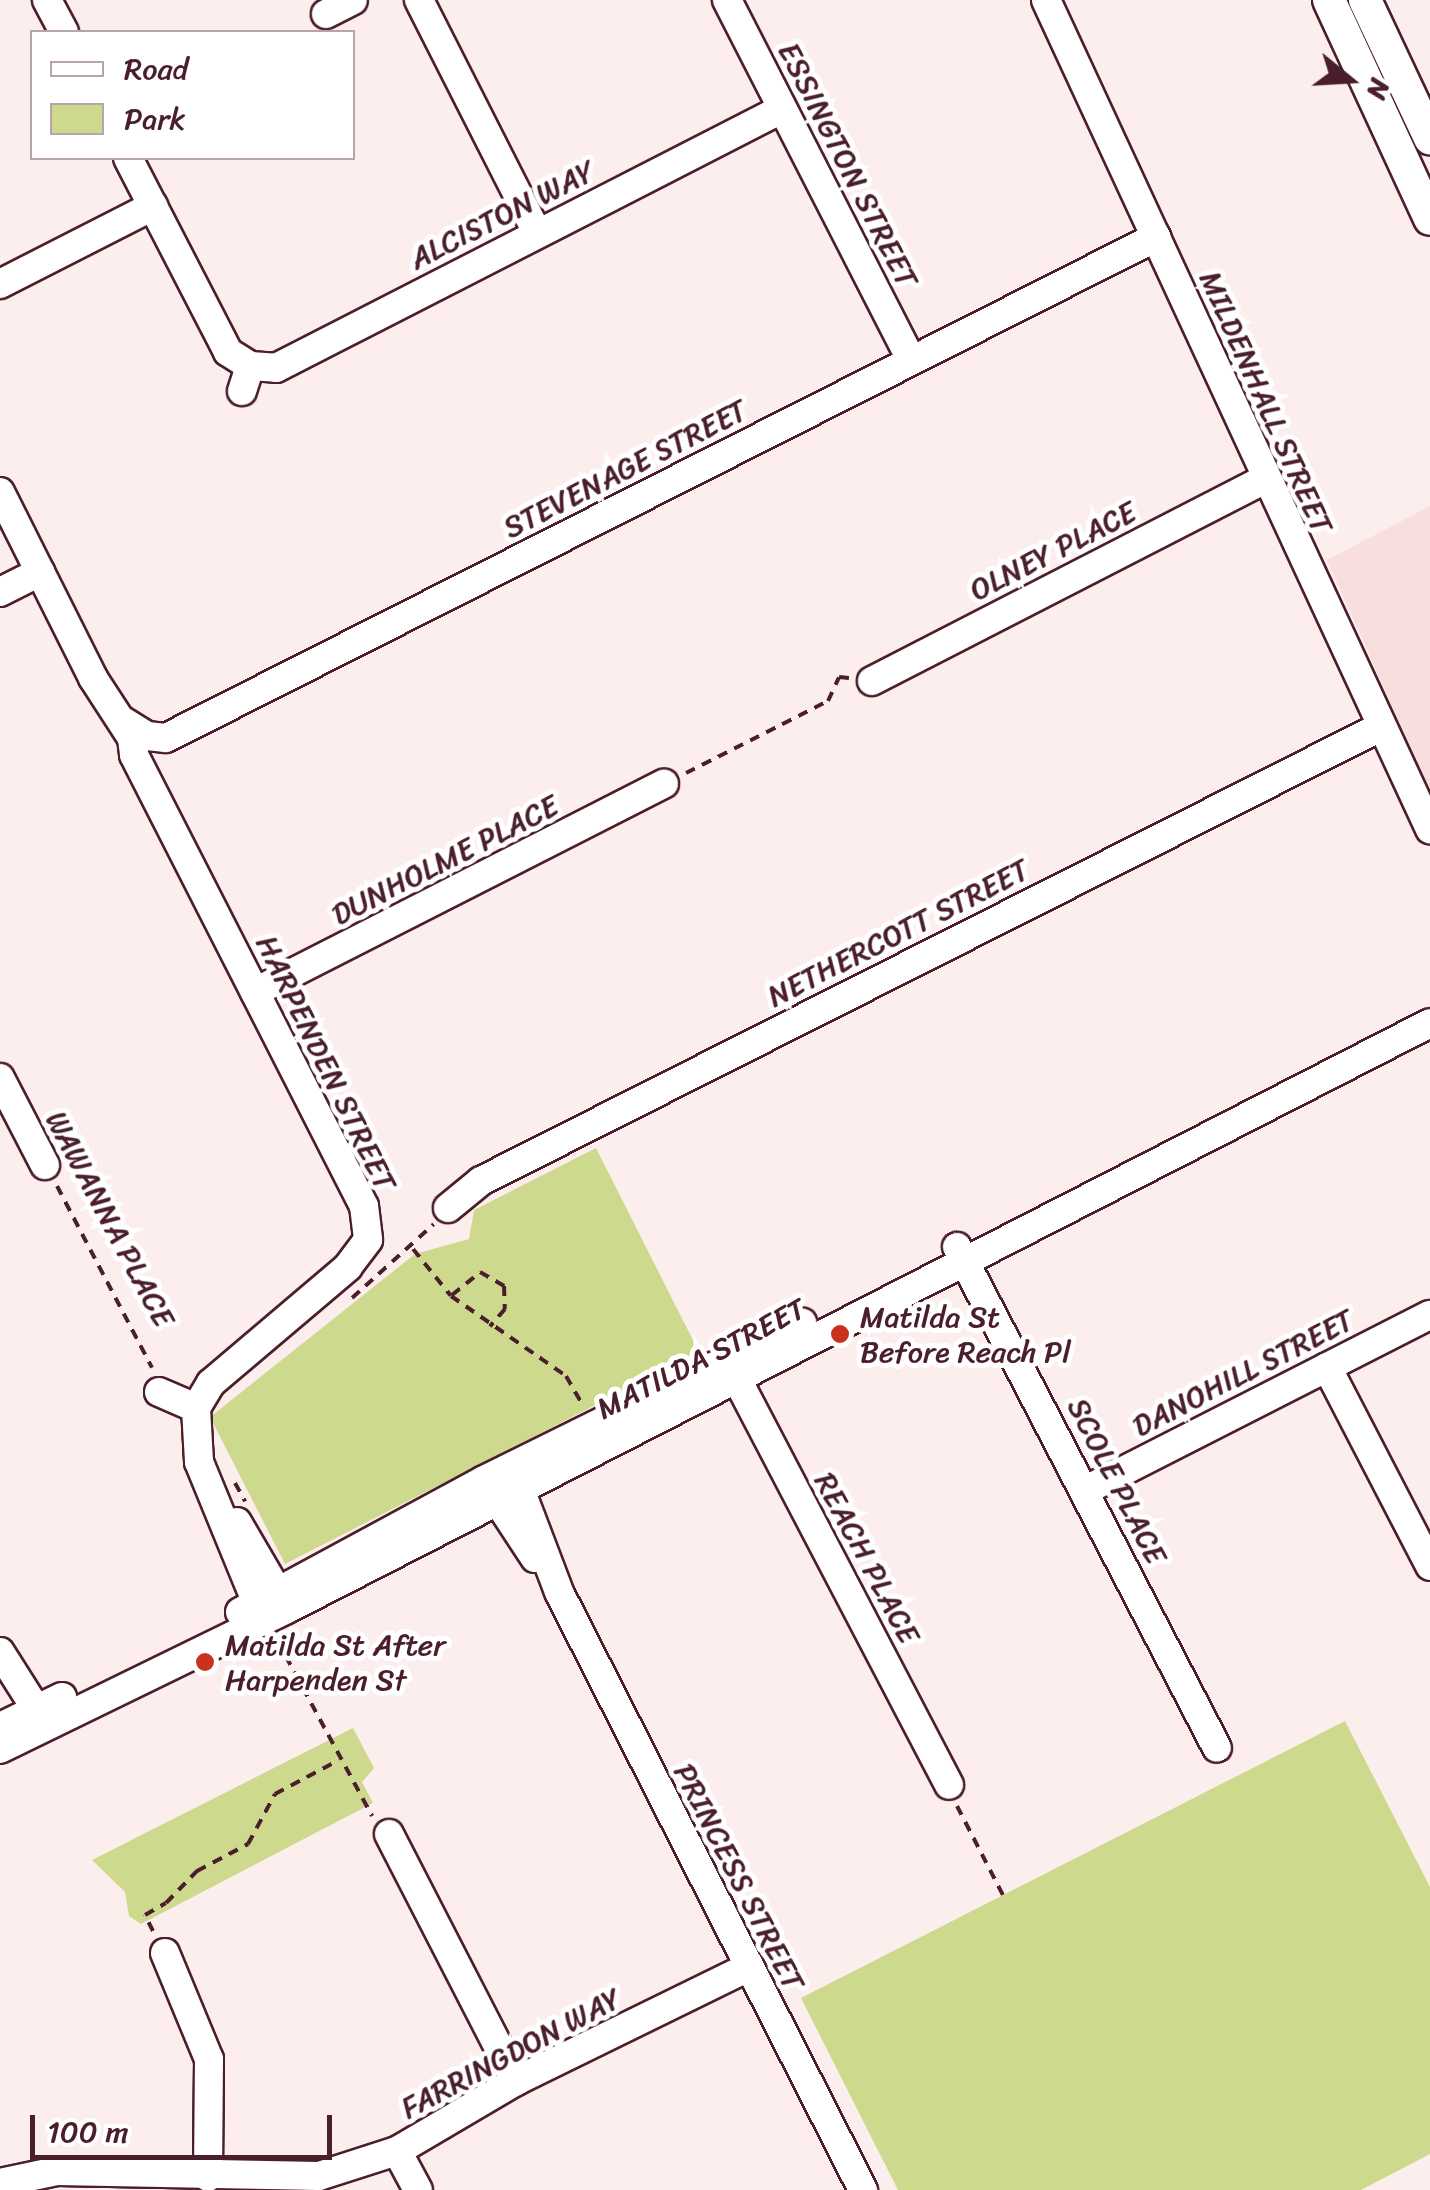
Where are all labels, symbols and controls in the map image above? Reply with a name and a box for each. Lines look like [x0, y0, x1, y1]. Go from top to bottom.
legend [30, 30, 355, 160]
north arrow [1300, 30, 1400, 130]
street label: ESSINGTON STREET [771, 36, 925, 294]
text: Road [124, 42, 188, 96]
text: N [1353, 73, 1405, 106]
text: Park [124, 92, 186, 146]
street label: ALCISTON WAY [405, 154, 599, 276]
street label: MILDENHALL STREET [1192, 265, 1340, 539]
street label: STEVENAGE STREET [496, 391, 754, 547]
street label: OLNEY PLACE [964, 494, 1142, 608]
street label: DUNHOLME PLACE [326, 787, 564, 933]
street label: NETHERCOTT STREET [761, 851, 1035, 1015]
street label: HARPENDEN STREET [248, 929, 404, 1197]
street label: WAWANNA PLACE [38, 1105, 182, 1333]
street label: MATILDA STREET [590, 1291, 812, 1427]
place label: Matilda St Before Reach Pl [860, 1299, 1071, 1370]
street label: DANOHILL STREET [1125, 1301, 1361, 1445]
marker: Matilda St Before Reach Pl [829, 1323, 851, 1345]
street label: SCOLE PLACE [1060, 1392, 1174, 1570]
street label: REACH PLACE [807, 1466, 927, 1650]
place label: Matilda St After Harpenden St [225, 1627, 446, 1698]
marker: Matilda St After Harpenden St [194, 1651, 216, 1673]
street label: PRINCESS STREET [666, 1757, 812, 1997]
street label: FARRINGDON WAY [396, 1980, 626, 2126]
scale bar [35, 2095, 338, 2157]
text: 100 m [47, 2105, 129, 2159]

